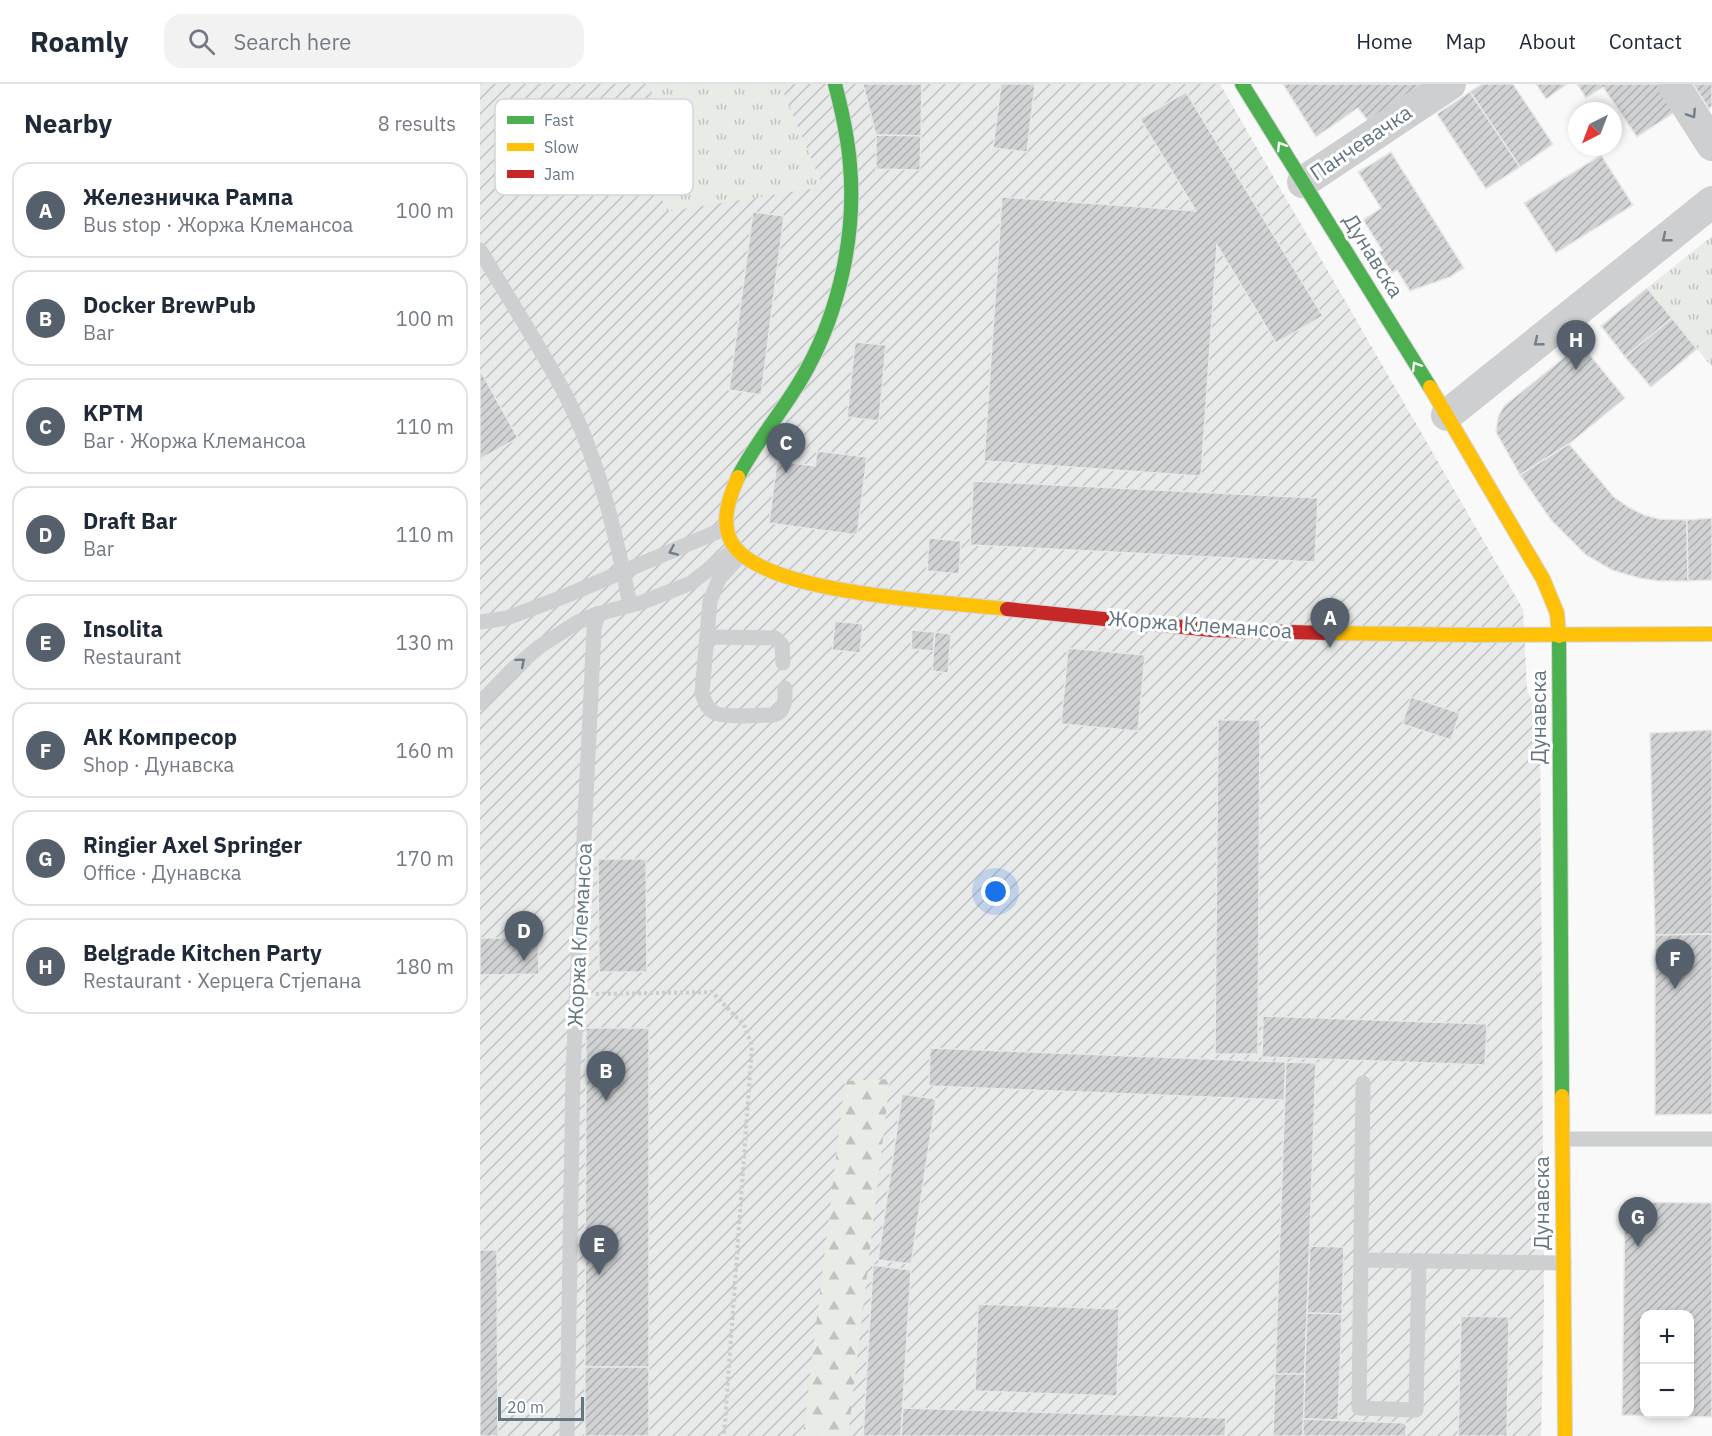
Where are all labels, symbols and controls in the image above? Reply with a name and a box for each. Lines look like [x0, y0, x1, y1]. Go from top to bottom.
search box [164, 14, 584, 68]
text: Roamly [30, 23, 128, 60]
icon: search [185, 25, 218, 58]
text: Search here [233, 27, 351, 56]
text: Home [1356, 27, 1413, 55]
text: Map [1446, 27, 1486, 55]
text: About [1519, 27, 1576, 55]
text: Contact [1609, 27, 1682, 55]
street label: Панчевачка [1304, 98, 1417, 187]
legend [495, 99, 693, 195]
north arrow [1568, 102, 1622, 156]
text: Nearby [24, 106, 112, 140]
one-way arrow [1685, 108, 1697, 118]
text: 8 results [378, 110, 456, 137]
text: Fast [544, 110, 574, 130]
text: Slow [544, 137, 579, 157]
one-way arrow [1276, 142, 1288, 152]
text: Jam [544, 164, 575, 184]
text: Железничка Рампа [83, 182, 293, 211]
text: A [39, 197, 52, 224]
text: 100 m [396, 197, 454, 224]
street label: Дунавска [1337, 208, 1411, 303]
text: Bus stop · Жоржа Клемансоа [83, 211, 353, 238]
one-way arrow [1662, 231, 1673, 242]
text: Docker BrewPub [83, 290, 256, 319]
text: B [39, 305, 52, 332]
text: 100 m [396, 305, 454, 332]
text: Bar [83, 319, 114, 346]
pin: H [1556, 320, 1596, 370]
one-way arrow [1534, 335, 1545, 346]
one-way arrow [1411, 362, 1423, 372]
text: KPTM [83, 398, 144, 427]
text: C [39, 413, 52, 440]
text: 110 m [396, 413, 454, 440]
pin: C [766, 424, 806, 473]
text: Bar · Жоржа Клемансоа [83, 427, 306, 454]
text: Draft Bar [83, 506, 177, 535]
text: D [39, 521, 52, 548]
text: 110 m [396, 521, 454, 548]
text: Bar [83, 535, 114, 562]
one-way arrow [668, 544, 679, 556]
pin: A [1310, 598, 1350, 648]
street label: Жоржа Клемансоа [1107, 604, 1293, 644]
text: Insolita [83, 614, 163, 643]
text: E [39, 629, 52, 656]
text: 130 m [396, 629, 454, 656]
text: Restaurant [83, 643, 181, 670]
one-way arrow [514, 658, 525, 669]
street label: Дунавска [1524, 670, 1552, 764]
text: АК Компресор [83, 722, 237, 751]
text: F [40, 737, 51, 764]
text: 160 m [396, 737, 454, 764]
text: Shop · Дунавска [83, 751, 234, 778]
text: Ringier Axel Springer [83, 830, 302, 859]
street label: Жоржа Клемансоа [560, 842, 598, 1028]
text: G [38, 845, 53, 872]
text: 170 m [396, 845, 454, 872]
text: Office · Дунавска [83, 859, 241, 886]
your location [981, 877, 1010, 906]
pin: D [504, 912, 543, 961]
text: Belgrade Kitchen Party [83, 938, 322, 967]
pin: F [1656, 940, 1694, 989]
text: H [38, 953, 53, 980]
text: 180 m [396, 953, 454, 980]
text: Restaurant · Херцега Стјепана [83, 967, 361, 994]
pin: B [586, 1052, 626, 1101]
street label: Дунавска [1527, 1156, 1555, 1250]
pin: G [1618, 1198, 1658, 1247]
pin: E [580, 1226, 618, 1275]
map controls [1640, 1310, 1694, 1418]
button: + [1640, 1310, 1694, 1364]
button: − [1640, 1364, 1694, 1418]
scale bar [498, 1394, 584, 1422]
text: 20 m [507, 1397, 544, 1417]

